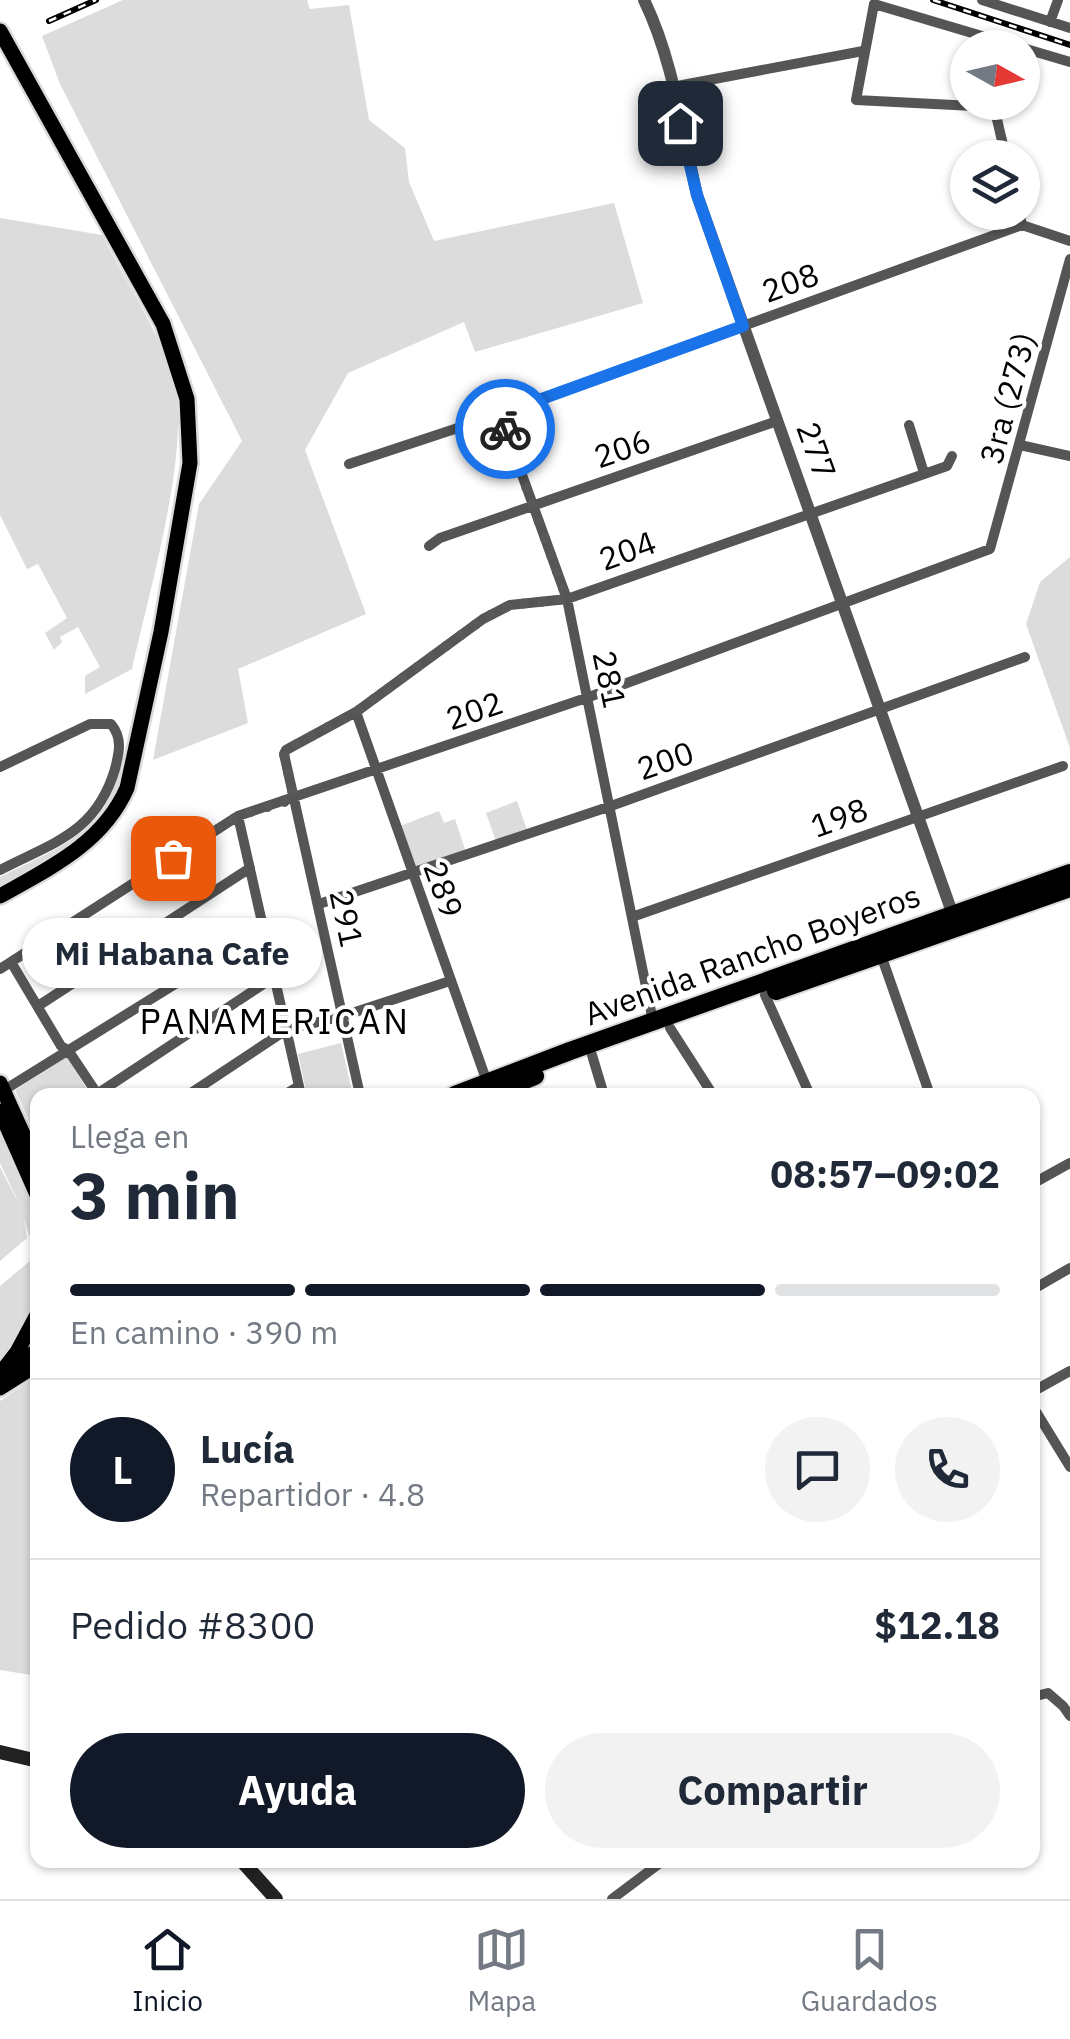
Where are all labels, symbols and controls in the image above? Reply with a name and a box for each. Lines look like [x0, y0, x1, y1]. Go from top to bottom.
north arrow [950, 30, 1040, 120]
map controls [950, 30, 1040, 230]
pin [638, 81, 723, 166]
icon: home [653, 96, 708, 151]
button: layers [950, 140, 1040, 230]
street label: 208 [756, 252, 824, 312]
street label: 3ra (273) [969, 328, 1045, 468]
courier [455, 379, 555, 479]
icon: bike [478, 402, 533, 457]
street label: 277 [787, 416, 847, 484]
street label: 206 [588, 419, 656, 477]
street label: 204 [593, 520, 661, 580]
street label: 281 [583, 646, 637, 712]
street label: 202 [440, 681, 508, 739]
street label: 200 [631, 731, 699, 789]
street label: 198 [805, 787, 873, 847]
pin [131, 816, 216, 901]
icon: bag [146, 831, 201, 886]
street label: 289 [414, 855, 474, 923]
street label: Avenida Rancho Boyeros [578, 874, 926, 1034]
street label: 291 [320, 885, 374, 951]
callout: Mi Habana Cafe [23, 918, 323, 988]
text: Mi Habana Cafe [54, 932, 290, 974]
district label: PANAMERICAN [140, 998, 410, 1044]
text: Llega en [70, 1115, 190, 1157]
text: 08:57–09:02 [770, 1149, 1000, 1198]
text: 3 min [70, 1152, 240, 1237]
text: En camino · 390 m [70, 1311, 338, 1353]
button: chat [765, 1417, 870, 1522]
button: phone [895, 1417, 1000, 1522]
text: Lucía [200, 1424, 295, 1473]
text: L [112, 1445, 133, 1494]
text: Repartidor · 4.8 [200, 1473, 425, 1515]
text: Pedido #8300 [70, 1600, 315, 1649]
text: $12.18 [874, 1600, 1000, 1649]
button: Ayuda [70, 1733, 525, 1848]
button: Compartir [545, 1733, 1000, 1848]
tab: Inicio [132, 1922, 203, 2019]
tab: Mapa [467, 1922, 536, 2019]
tab: Guardados [801, 1922, 938, 2019]

